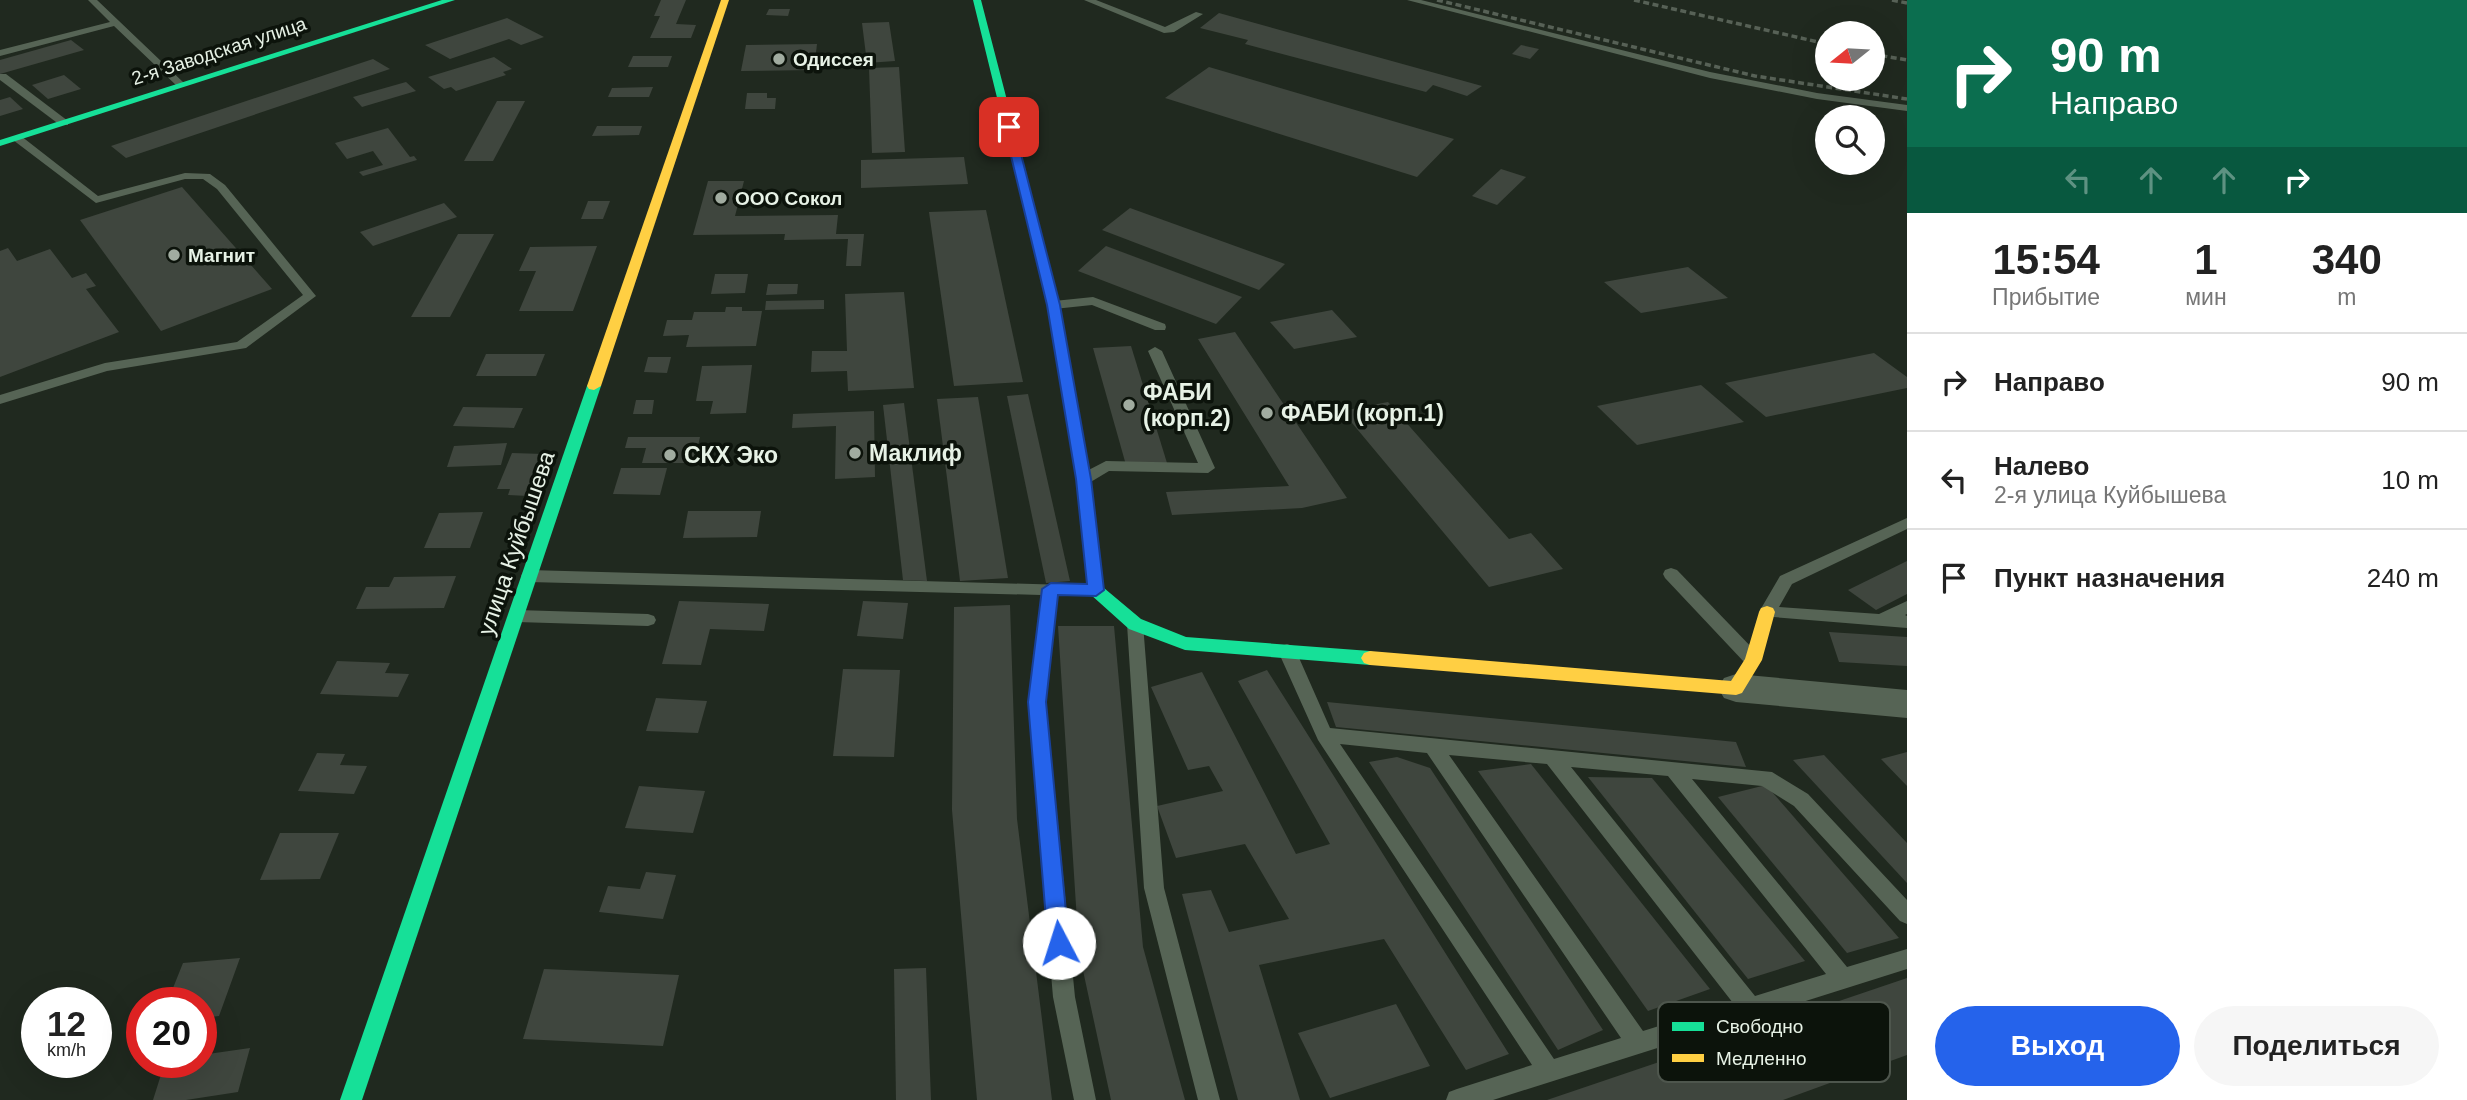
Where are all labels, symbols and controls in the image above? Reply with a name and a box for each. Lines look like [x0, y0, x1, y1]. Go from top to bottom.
street label: 2-я Заводская улица [129, 13, 309, 89]
north arrow [1815, 21, 1885, 91]
map controls [1815, 21, 1885, 175]
icon: right [1935, 28, 2026, 119]
text: 90 m [2050, 28, 2162, 82]
place label: Одиссея [793, 49, 874, 70]
marker: Одиссея [771, 51, 787, 67]
text: Направо [2050, 85, 2178, 121]
pin [979, 97, 1039, 157]
button: search [1815, 105, 1885, 175]
icon: arrive [990, 108, 1028, 146]
icon: left [2059, 161, 2097, 199]
icon: ahead [2132, 161, 2170, 199]
icon: ahead [2205, 161, 2243, 199]
icon: right [2278, 161, 2316, 199]
place label: ООО Сокол [735, 188, 842, 209]
marker: ООО Сокол [713, 190, 729, 206]
text: 15:54 [1992, 236, 2100, 283]
text: 1 [2194, 236, 2218, 283]
text: 340 [2312, 236, 2382, 283]
place label: Магнит [188, 245, 255, 266]
marker: Магнит [166, 247, 182, 263]
text: Прибытие [1992, 284, 2100, 310]
text: мин [2185, 284, 2227, 310]
text: m [2337, 284, 2356, 310]
icon: right [1935, 363, 1973, 401]
text: Направо [1994, 367, 2105, 397]
text: 90 m [2381, 367, 2439, 397]
place label: ФАБИ (корп.2) [1143, 379, 1231, 431]
marker: ФАБИ (корп.2) [1121, 397, 1137, 413]
place label: ФАБИ (корп.1) [1281, 400, 1444, 426]
marker: ФАБИ (корп.1) [1259, 405, 1275, 421]
place label: Маклиф [869, 440, 962, 466]
place label: СКХ Эко [684, 442, 778, 468]
marker: Маклиф [847, 445, 863, 461]
street label: улица Куйбышева [472, 447, 560, 639]
marker: СКХ Эко [662, 447, 678, 463]
text: Налево [1994, 451, 2089, 481]
icon: left [1935, 461, 1973, 499]
text: 10 m [2381, 465, 2439, 495]
text: 2-я улица Куйбышева [1994, 482, 2226, 508]
icon: arrive [1935, 559, 1973, 597]
text: Пункт назначения [1994, 563, 2225, 593]
text: 240 m [2367, 563, 2439, 593]
position arrow [1022, 906, 1096, 980]
speed limit sign: 20 [126, 987, 217, 1078]
legend [1658, 1002, 1890, 1082]
text: 12 [47, 1004, 86, 1043]
button: Выход [1935, 1006, 2180, 1086]
button: Поделиться [2194, 1006, 2439, 1086]
text: Свободно [1716, 1016, 1803, 1037]
text: km/h [47, 1040, 86, 1060]
text: Медленно [1716, 1048, 1806, 1069]

